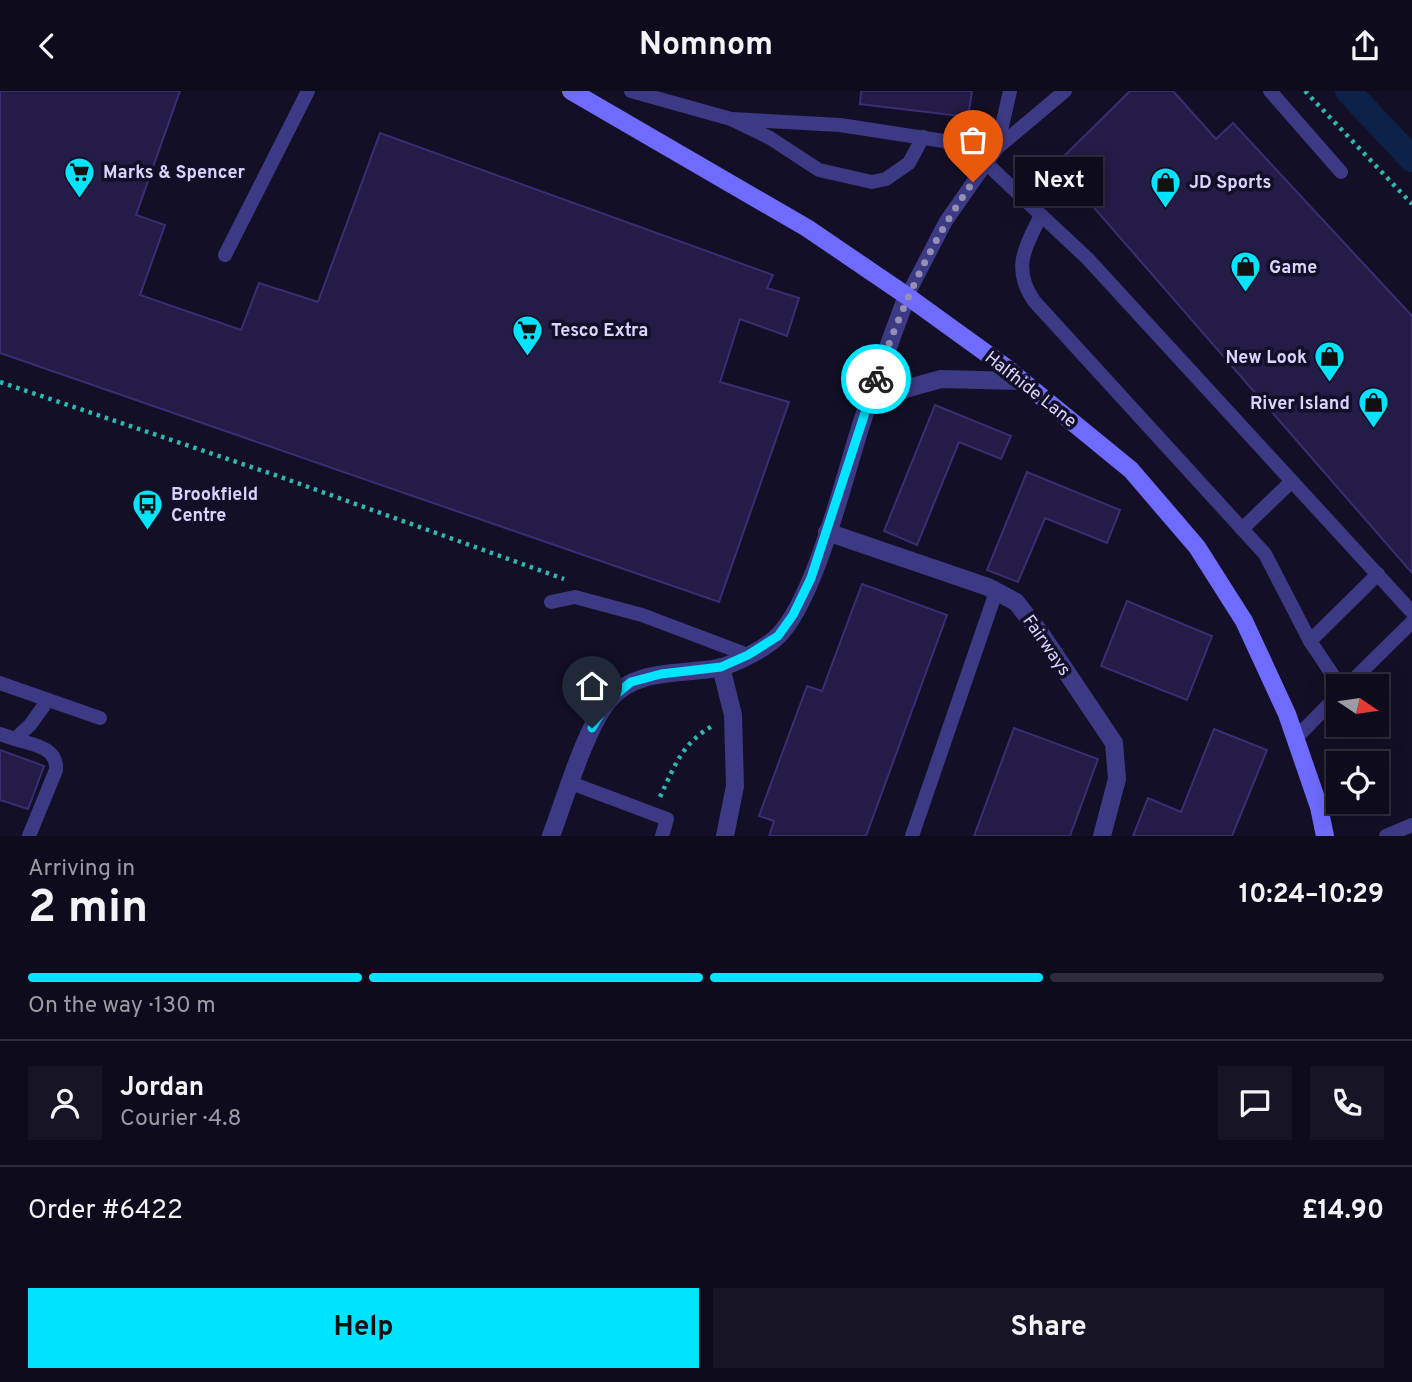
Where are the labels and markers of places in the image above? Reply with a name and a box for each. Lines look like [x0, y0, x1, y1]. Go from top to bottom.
pin [943, 110, 1003, 182]
supermarket icon: Marks & Spencer [63, 155, 97, 199]
callout: Next [1015, 157, 1102, 207]
place label: Marks & Spencer [103, 162, 246, 185]
shop icon: JD Sports [1149, 165, 1183, 209]
place label: JD Sports [1189, 172, 1271, 195]
shop icon: Game [1229, 250, 1263, 294]
place label: Game [1269, 257, 1317, 280]
supermarket icon: Tesco Extra [511, 313, 545, 357]
place label: Tesco Extra [551, 320, 648, 343]
shop icon: New Look [1313, 340, 1347, 384]
place label: New Look [1225, 347, 1307, 370]
shop icon: River Island [1356, 386, 1390, 430]
place label: River Island [1250, 393, 1350, 416]
place label: Brookfield Centre [171, 484, 258, 528]
bus stop icon: Brookfield Centre [131, 487, 165, 531]
pin [562, 656, 622, 728]

